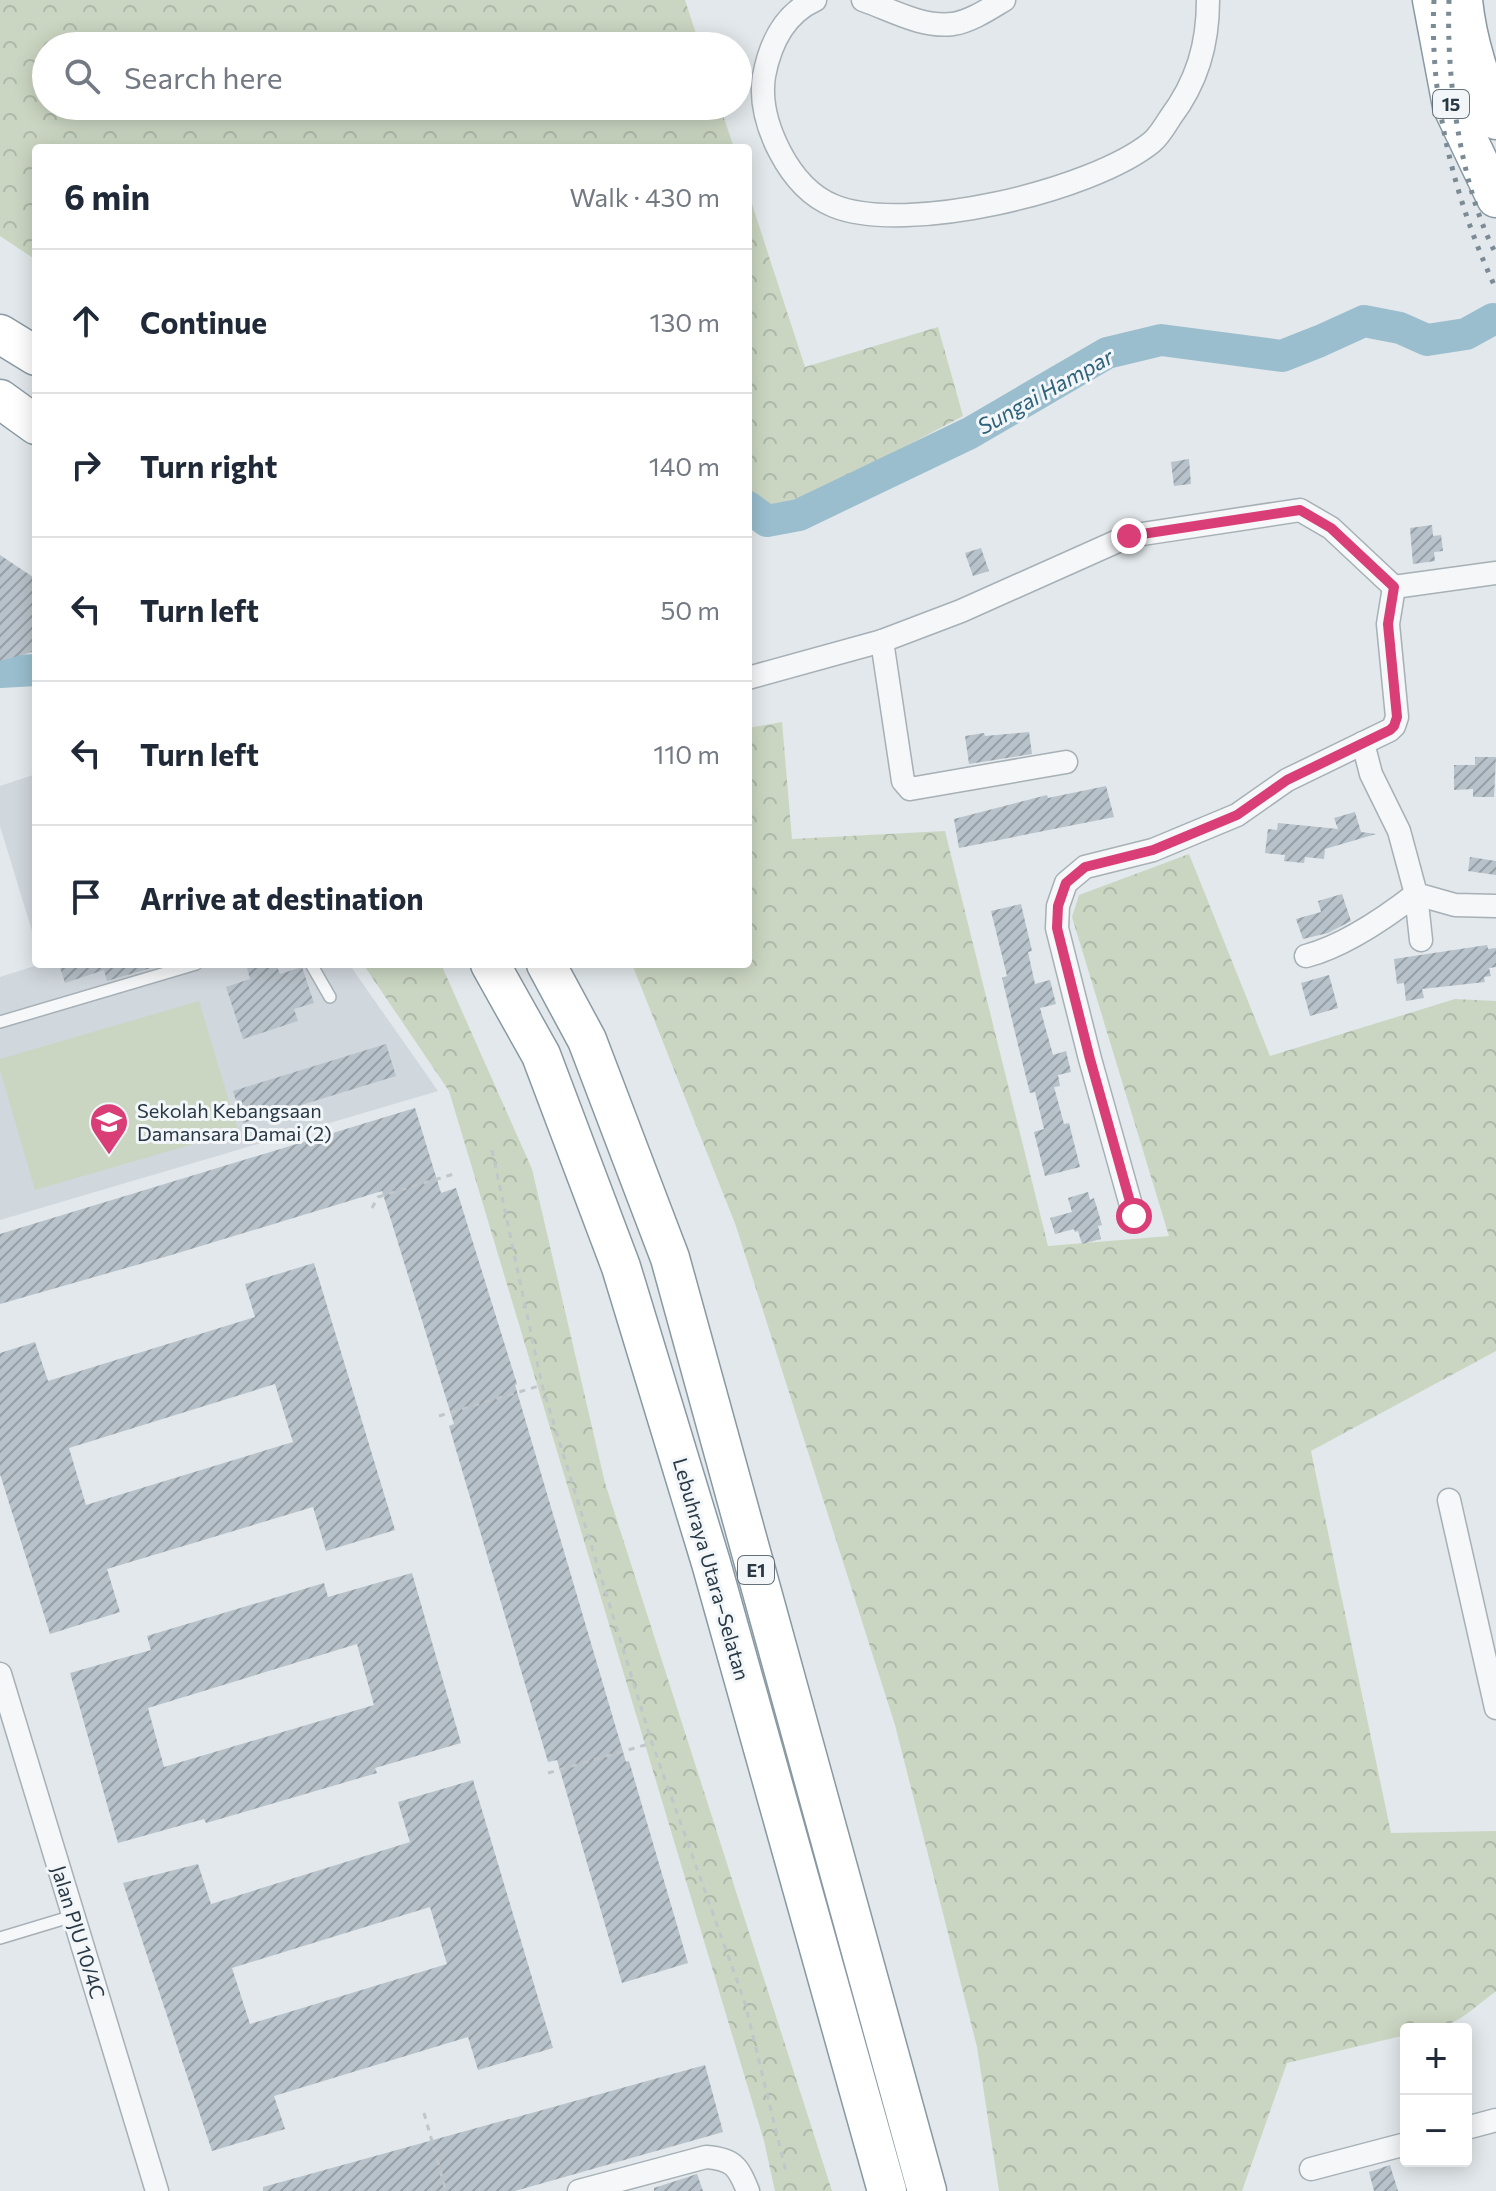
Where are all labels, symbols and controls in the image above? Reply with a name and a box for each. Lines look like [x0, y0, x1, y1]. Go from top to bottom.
search box [32, 32, 752, 120]
icon: search [60, 54, 104, 98]
text: Search here [124, 58, 283, 95]
road number: 15 [1433, 90, 1469, 118]
text: 6 min [64, 175, 150, 217]
text: Walk · 430 m [569, 181, 720, 212]
icon: ahead [64, 299, 108, 343]
text: Continue [140, 303, 267, 340]
text: 130 m [649, 306, 720, 337]
water label: Sungai Hampar [972, 342, 1119, 440]
icon: right [64, 443, 108, 487]
text: Turn right [140, 447, 277, 484]
text: 140 m [649, 450, 720, 481]
route end [1111, 518, 1147, 554]
icon: left [64, 587, 108, 631]
text: Turn left [140, 591, 259, 628]
text: 50 m [660, 594, 720, 625]
icon: left [64, 731, 108, 775]
text: Turn left [140, 735, 259, 772]
text: 110 m [653, 738, 720, 769]
icon: arrive [64, 875, 108, 919]
text: Arrive at destination [140, 879, 424, 916]
place label: Sekolah Kebangsaan Damansara Damai (2) [137, 1098, 332, 1145]
school or university icon: Sekolah Kebangsaan Damansara Damai (2) [88, 1101, 130, 1156]
route start [1116, 1198, 1152, 1234]
street label: Lebuhraya Utara–Selatan [669, 1455, 755, 1683]
road number: E1 [738, 1556, 774, 1584]
street label: Jalan PJU 10/4C [47, 1862, 111, 2002]
map controls [1400, 2023, 1472, 2167]
button: + [1400, 2023, 1472, 2095]
button: − [1400, 2095, 1472, 2167]

